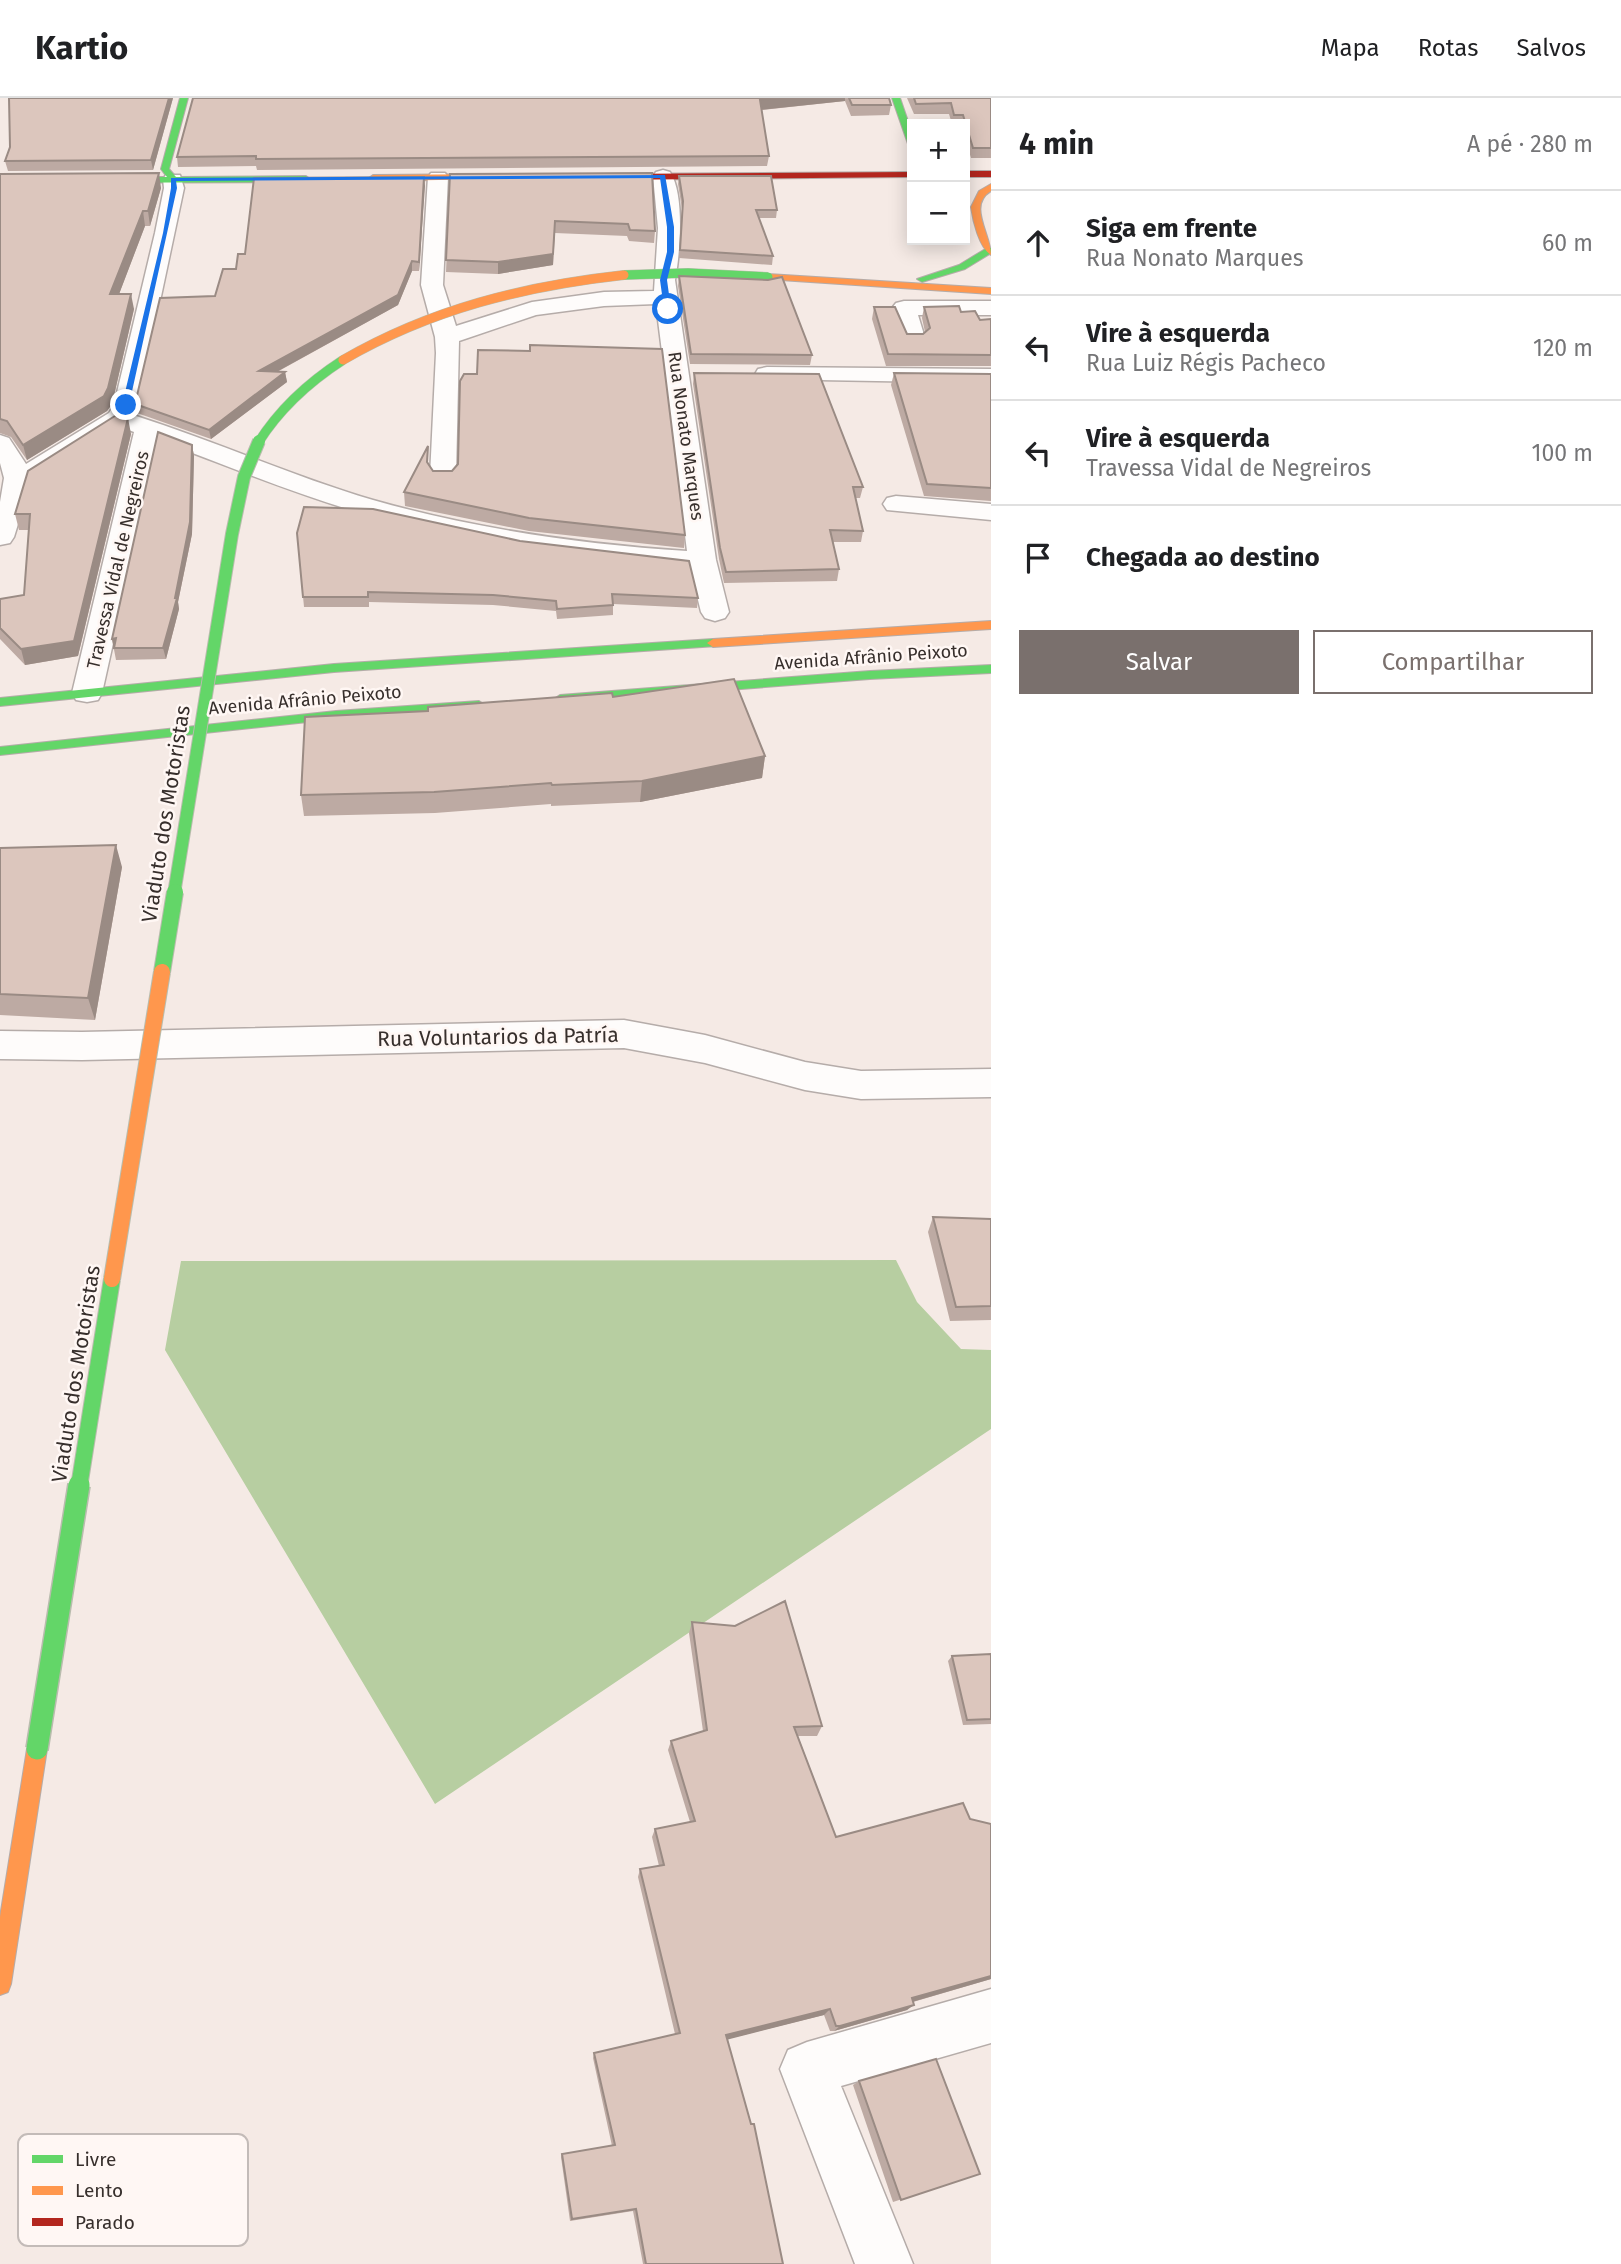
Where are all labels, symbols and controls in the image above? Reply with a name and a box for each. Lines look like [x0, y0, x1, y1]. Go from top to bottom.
text: Kartio [35, 28, 128, 68]
text: Mapa [1321, 34, 1380, 62]
text: Rotas [1418, 34, 1478, 62]
text: Salvos [1516, 34, 1586, 62]
map controls [907, 119, 970, 245]
button: + [907, 119, 970, 182]
text: 4 min [1019, 126, 1094, 162]
text: A pé · 280 m [1467, 130, 1593, 158]
button: − [907, 182, 970, 245]
text: Siga em frente [1086, 213, 1257, 244]
icon: ahead [1019, 224, 1057, 262]
text: 60 m [1542, 229, 1593, 257]
text: Rua Nonato Marques [1086, 244, 1304, 272]
route start [652, 293, 683, 324]
text: Vire à esquerda [1086, 318, 1270, 349]
icon: left [1019, 329, 1057, 367]
text: 120 m [1533, 334, 1593, 362]
text: Rua Luiz Régis Pacheco [1086, 349, 1326, 377]
street label: Rua Nonato Marques [663, 350, 709, 522]
route end [110, 389, 141, 420]
text: Vire à esquerda [1086, 423, 1270, 454]
icon: left [1019, 434, 1057, 472]
text: 100 m [1532, 439, 1593, 467]
street label: Travessa Vidal de Negreiros [82, 449, 154, 671]
text: Travessa Vidal de Negreiros [1086, 454, 1371, 482]
icon: arrive [1019, 539, 1057, 577]
text: Chegada ao destino [1086, 542, 1320, 573]
button: Salvar [1019, 630, 1299, 694]
button: Compartilhar [1313, 630, 1593, 694]
street label: Avenida Afrânio Peixoto [774, 639, 968, 675]
street label: Avenida Afrânio Peixoto [207, 681, 403, 719]
street label: Viaduto dos Motoristas [136, 703, 196, 924]
street label: Rua Voluntarios da Patría [377, 1022, 619, 1052]
street label: Viaduto dos Motoristas [46, 1263, 106, 1484]
legend [18, 2134, 248, 2246]
text: Livre [75, 2148, 116, 2171]
text: Lento [75, 2179, 123, 2202]
text: Parado [75, 2211, 135, 2234]

